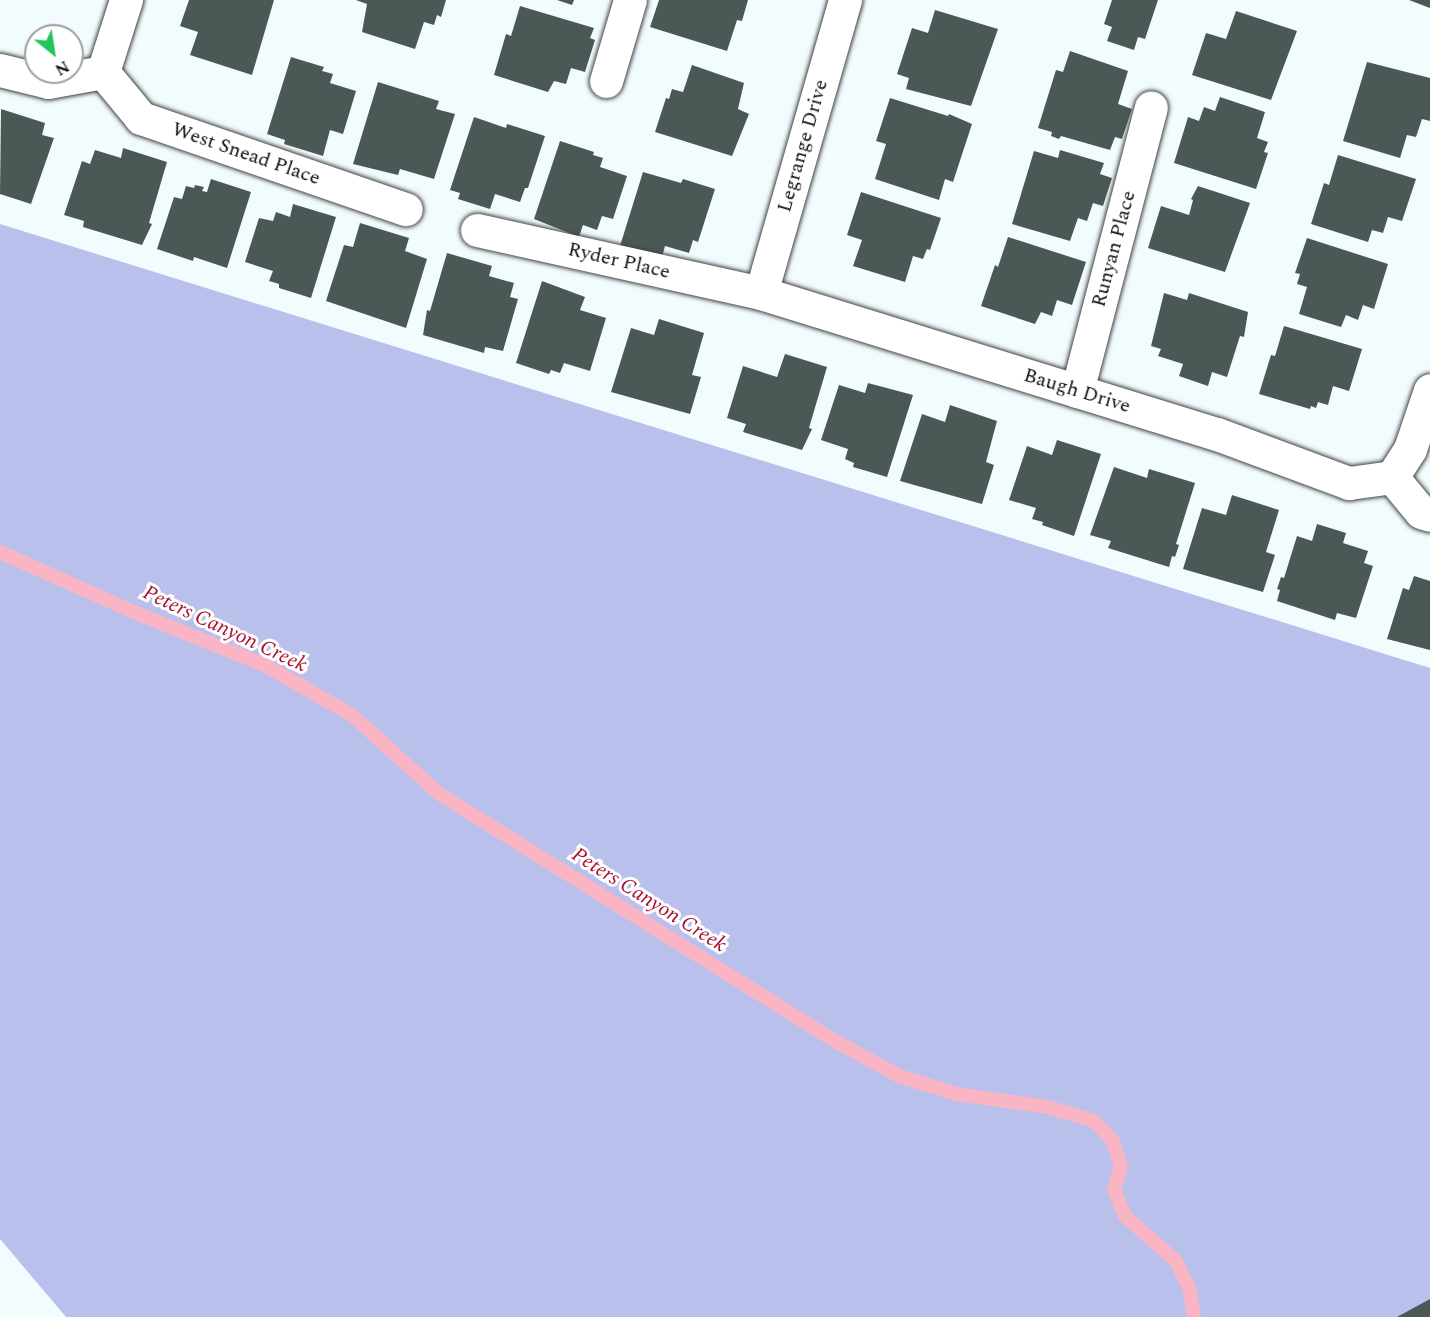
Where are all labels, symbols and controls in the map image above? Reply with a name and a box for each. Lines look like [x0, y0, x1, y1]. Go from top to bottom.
north arrow [24, 24, 84, 84]
text: N [50, 54, 74, 82]
street label: Legrange Drive [773, 77, 833, 215]
street label: West Snead Place [169, 117, 323, 191]
street label: Runyan Place [1087, 188, 1141, 310]
street label: Ryder Place [565, 238, 673, 284]
street label: Baugh Drive [1021, 363, 1133, 419]
water label: Peters Canyon Creek [139, 580, 311, 678]
water label: Peters Canyon Creek [567, 842, 731, 958]

